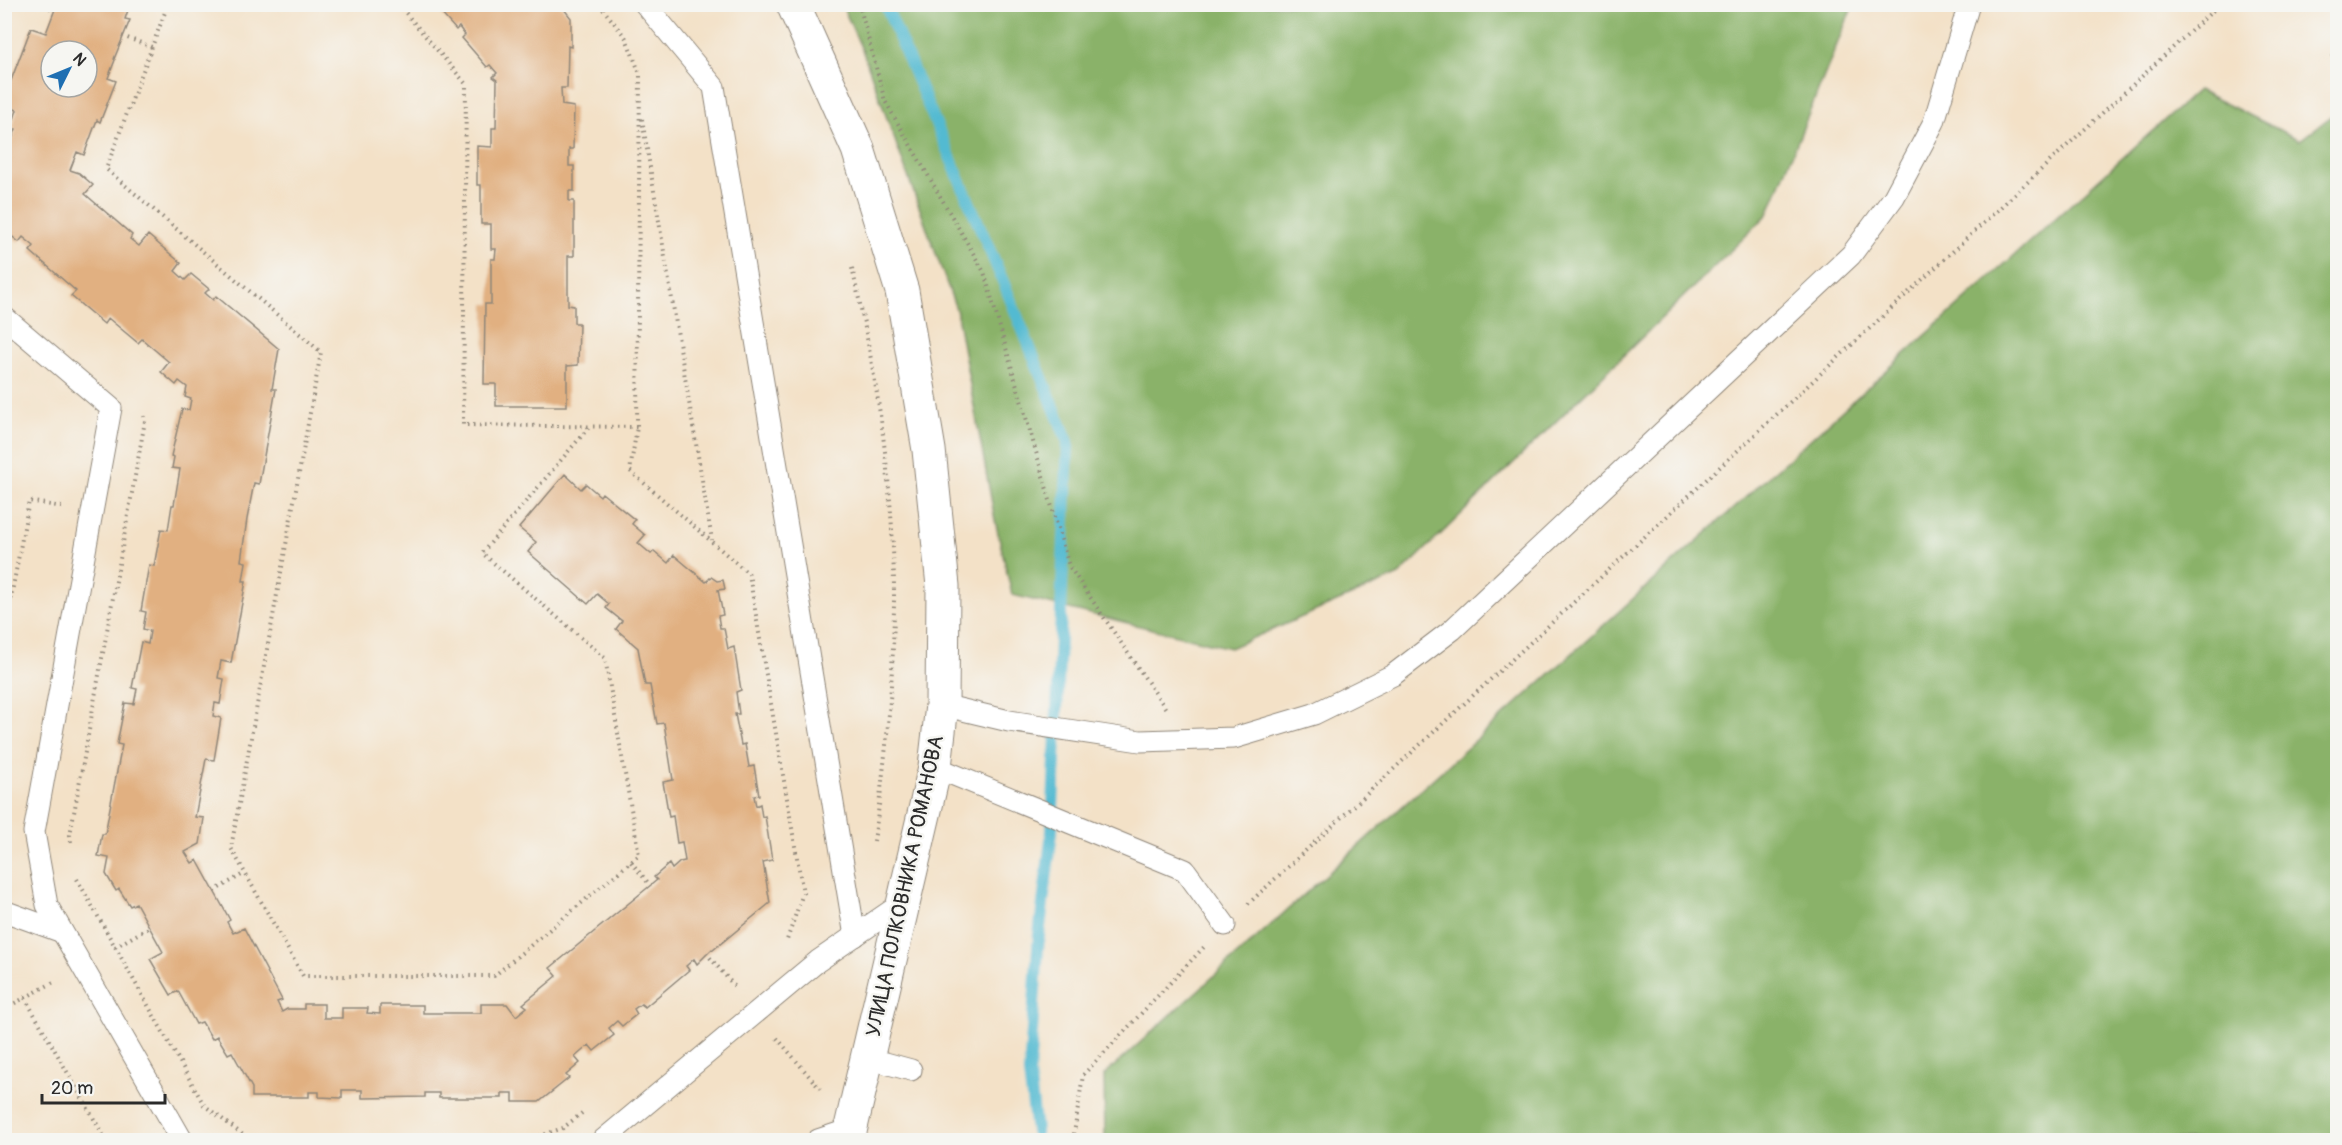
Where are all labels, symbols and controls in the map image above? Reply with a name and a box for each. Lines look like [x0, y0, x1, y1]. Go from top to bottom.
north arrow [39, 39, 99, 99]
text: N [68, 49, 90, 70]
street label: УЛИЦА ПОЛКОВНИКА РОМАНОВА [860, 733, 950, 1039]
scale bar [42, 1067, 165, 1105]
text: 20 m [51, 1077, 93, 1100]

